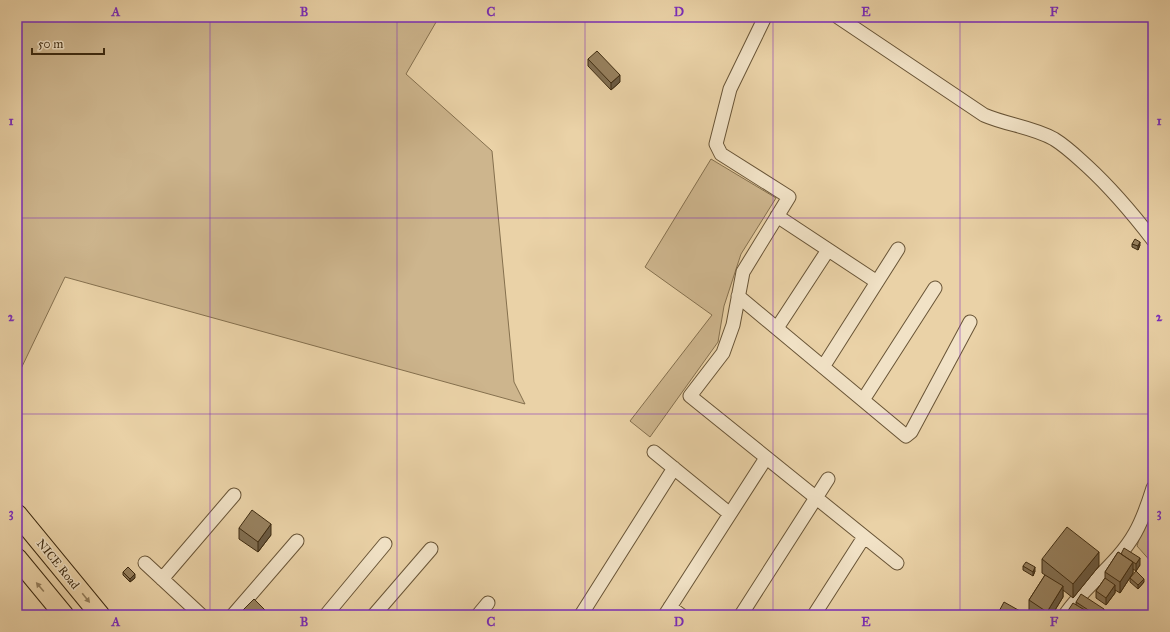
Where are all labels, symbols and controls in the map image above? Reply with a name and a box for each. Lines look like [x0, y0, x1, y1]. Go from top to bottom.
text: A [111, 4, 121, 20]
text: B [300, 4, 309, 20]
text: C [487, 4, 496, 20]
text: D [674, 4, 684, 20]
text: E [861, 4, 871, 20]
text: F [1050, 4, 1059, 20]
scale bar [32, 30, 104, 56]
text: 50 m [38, 37, 63, 51]
text: 1 [8, 113, 14, 129]
text: 1 [1156, 113, 1162, 129]
text: 2 [8, 309, 15, 325]
text: 2 [1156, 309, 1163, 325]
text: 3 [8, 505, 14, 521]
text: 3 [1156, 505, 1162, 521]
street label: NICE Road [34, 536, 82, 592]
one-way arrow [36, 581, 45, 592]
one-way arrow [82, 593, 91, 604]
text: A [111, 614, 121, 630]
text: B [300, 614, 309, 630]
text: C [487, 614, 496, 630]
text: D [674, 614, 684, 630]
text: E [861, 614, 871, 630]
text: F [1050, 614, 1059, 630]

